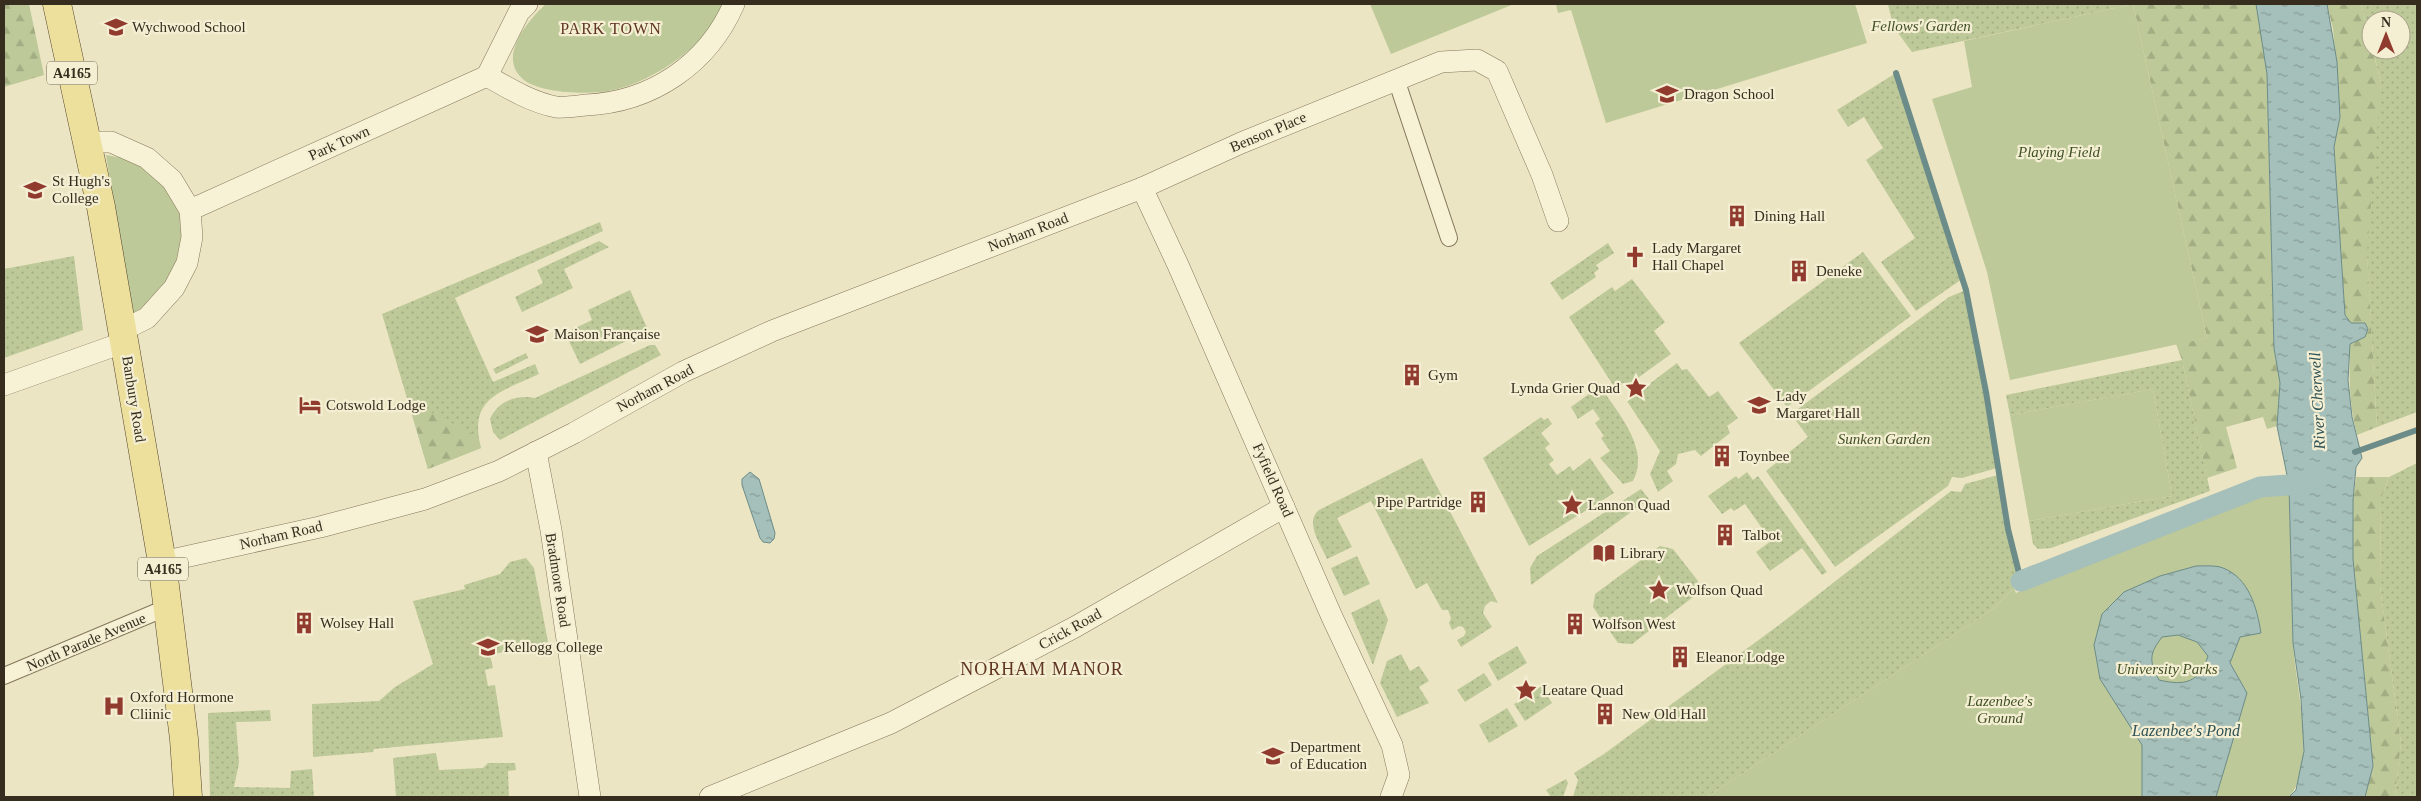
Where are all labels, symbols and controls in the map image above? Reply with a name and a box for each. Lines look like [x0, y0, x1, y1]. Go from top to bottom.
north arrow [2361, 10, 2411, 60]
school or university icon: Wychwood School [103, 14, 129, 40]
text: N [2381, 15, 2391, 30]
park label: Fellows' Garden [1870, 18, 1971, 34]
place label: Wychwood School [132, 19, 246, 35]
district label: PARK TOWN [560, 20, 662, 37]
road number: A4165 [47, 62, 97, 84]
school or university icon: Dragon School [1654, 81, 1680, 107]
place label: Dragon School [1684, 86, 1774, 102]
street label: Benson Place [1227, 109, 1309, 155]
street label: Park Town [306, 122, 372, 164]
park label: Playing Field [2017, 144, 2101, 160]
place label: St Hugh's College [52, 173, 110, 206]
school or university icon: St Hugh's College [22, 177, 48, 203]
building icon: Dining Hall [1724, 203, 1750, 229]
place label: Dining Hall [1754, 208, 1825, 224]
street label: Norham Road [986, 209, 1071, 255]
place label: Lady Margaret Hall Chapel [1652, 240, 1742, 273]
church icon: Lady Margaret Hall Chapel [1622, 244, 1648, 270]
building icon: Deneke [1786, 258, 1812, 284]
place label: Deneke [1816, 263, 1862, 279]
school or university icon: Maison Française [524, 321, 550, 347]
place label: Maison Française [554, 326, 661, 342]
water label: River Cherwell [2306, 351, 2328, 451]
street label: Banbury Road [119, 355, 149, 444]
street label: Norham Road [614, 361, 697, 415]
building icon: Gym [1399, 362, 1425, 388]
place label: Gym [1428, 367, 1458, 383]
place icon: Lynda Grier Quad [1623, 375, 1649, 401]
place label: Lynda Grier Quad [1511, 380, 1620, 396]
place label: Lady Margaret Hall [1776, 388, 1860, 421]
hotel icon: Cotswold Lodge [297, 392, 323, 418]
school or university icon: Lady Margaret Hall [1746, 392, 1772, 418]
place label: Cotswold Lodge [326, 397, 426, 413]
park label: Sunken Garden [1838, 431, 1930, 447]
street label: Fyfield Road [1250, 441, 1297, 520]
building icon: Toynbee [1709, 443, 1735, 469]
place label: Toynbee [1738, 448, 1790, 464]
building icon: Pipe Partridge [1465, 489, 1491, 515]
place icon: Lannon Quad [1559, 492, 1585, 518]
place label: Pipe Partridge [1377, 494, 1462, 510]
place label: Lannon Quad [1588, 497, 1671, 513]
street label: Norham Road [238, 518, 324, 552]
building icon: Talbot [1712, 522, 1738, 548]
place label: Talbot [1742, 527, 1781, 543]
street label: Bradmore Road [543, 532, 573, 629]
library icon: Library [1591, 540, 1617, 566]
place label: Library [1620, 545, 1665, 561]
road number: A4165 [138, 558, 188, 580]
place icon: Wolfson Quad [1646, 577, 1672, 603]
place label: Wolfson Quad [1676, 582, 1763, 598]
street label: Crick Road [1036, 605, 1104, 653]
street label: North Parade Avenue [24, 609, 148, 674]
building icon: Wolsey Hall [291, 610, 317, 636]
building icon: Wolfson West [1562, 611, 1588, 637]
place label: Wolsey Hall [320, 615, 394, 631]
place label: Wolfson West [1592, 616, 1676, 632]
school or university icon: Kellogg College [475, 634, 501, 660]
place label: Kellogg College [504, 639, 603, 655]
building icon: Eleanor Lodge [1667, 644, 1693, 670]
place label: Eleanor Lodge [1696, 649, 1785, 665]
district label: NORHAM MANOR [960, 659, 1124, 679]
park label: University Parks [2116, 661, 2218, 677]
place icon: Leatare Quad [1513, 677, 1539, 703]
place label: Leatare Quad [1542, 682, 1624, 698]
place label: Oxford Hormone Cliinic [130, 689, 234, 722]
hospital icon: Oxford Hormone Cliinic [101, 693, 127, 719]
park label: Lazenbee's Ground [1966, 693, 2033, 726]
building icon: New Old Hall [1592, 701, 1618, 727]
place label: New Old Hall [1622, 706, 1706, 722]
water label: Lazenbee's Pond [2131, 722, 2241, 739]
place label: Department of Education [1290, 739, 1368, 772]
school or university icon: Department of Education [1260, 743, 1286, 769]

